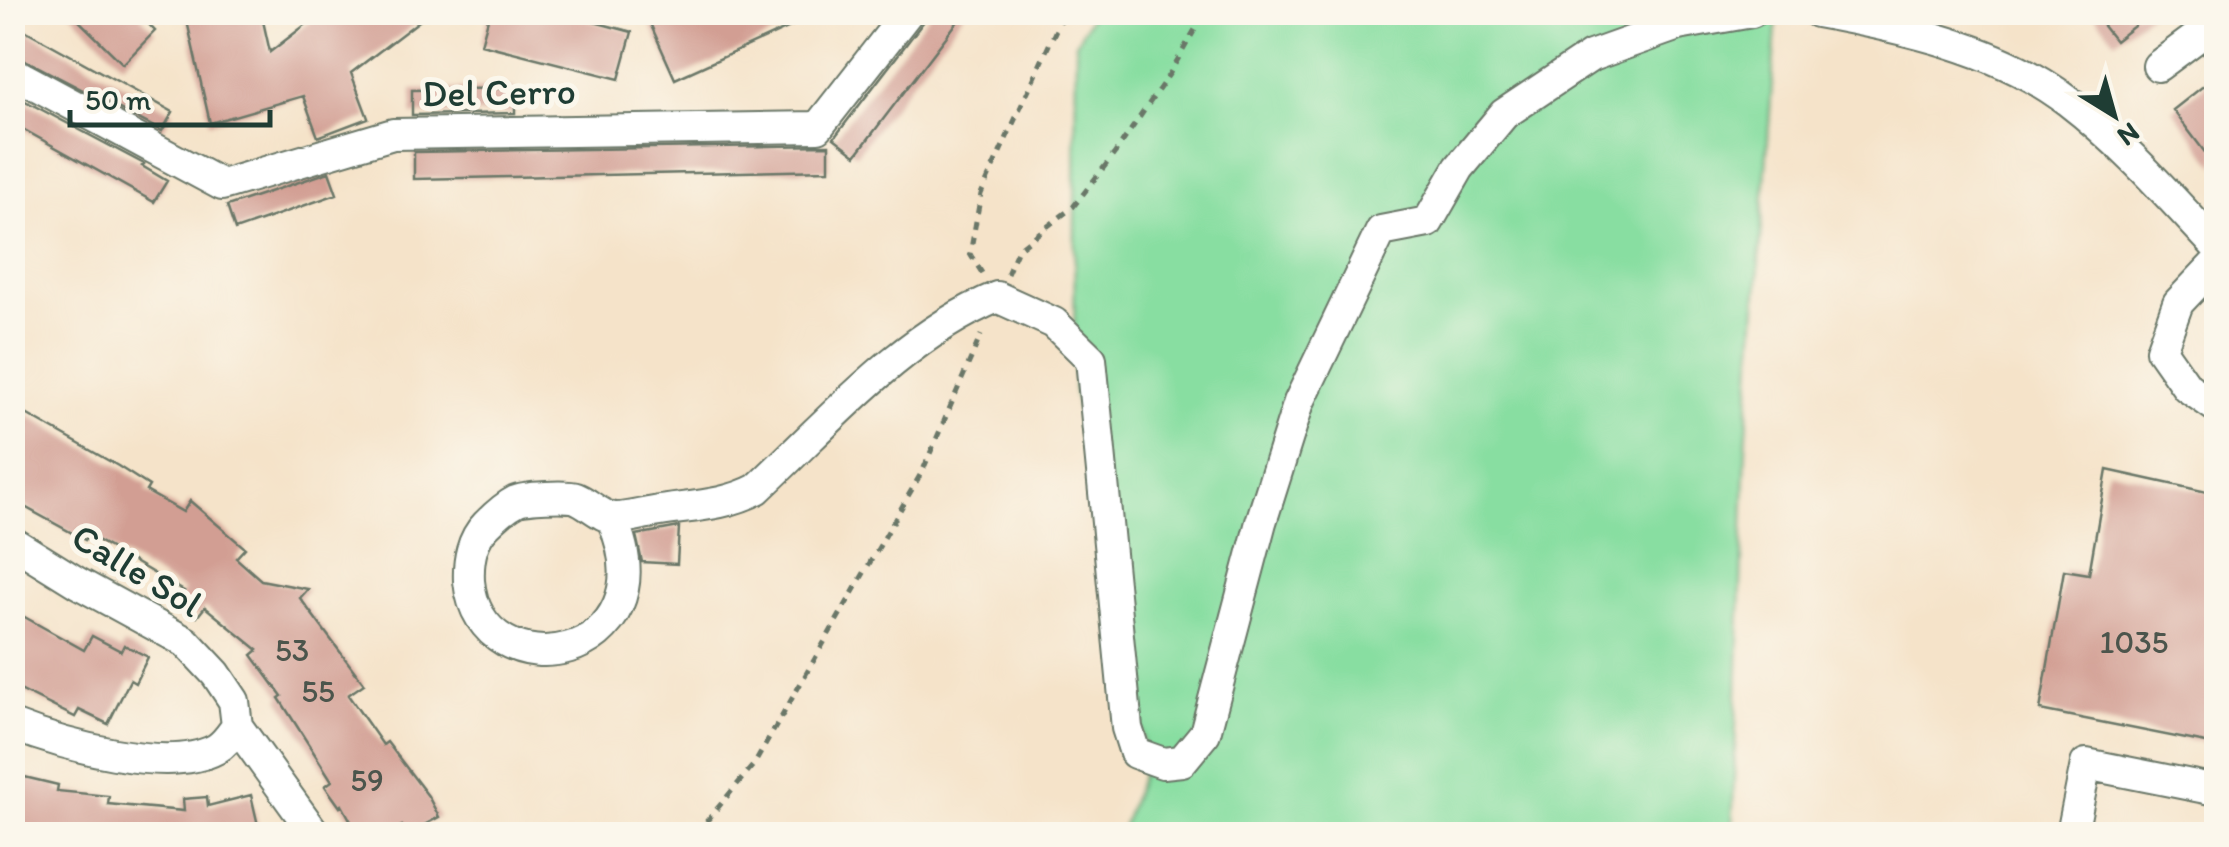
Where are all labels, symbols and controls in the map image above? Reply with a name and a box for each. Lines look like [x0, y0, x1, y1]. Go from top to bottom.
scale bar [70, 65, 270, 127]
north arrow [2064, 65, 2164, 165]
street label: Del Cerro [422, 68, 576, 116]
text: 50 m [85, 81, 151, 118]
text: N [2111, 116, 2147, 154]
street label: Calle Sol [64, 513, 211, 627]
house number: 1035 [2100, 623, 2168, 661]
house number: 53 [275, 631, 309, 669]
house number: 55 [301, 672, 335, 710]
house number: 59 [350, 761, 384, 799]

